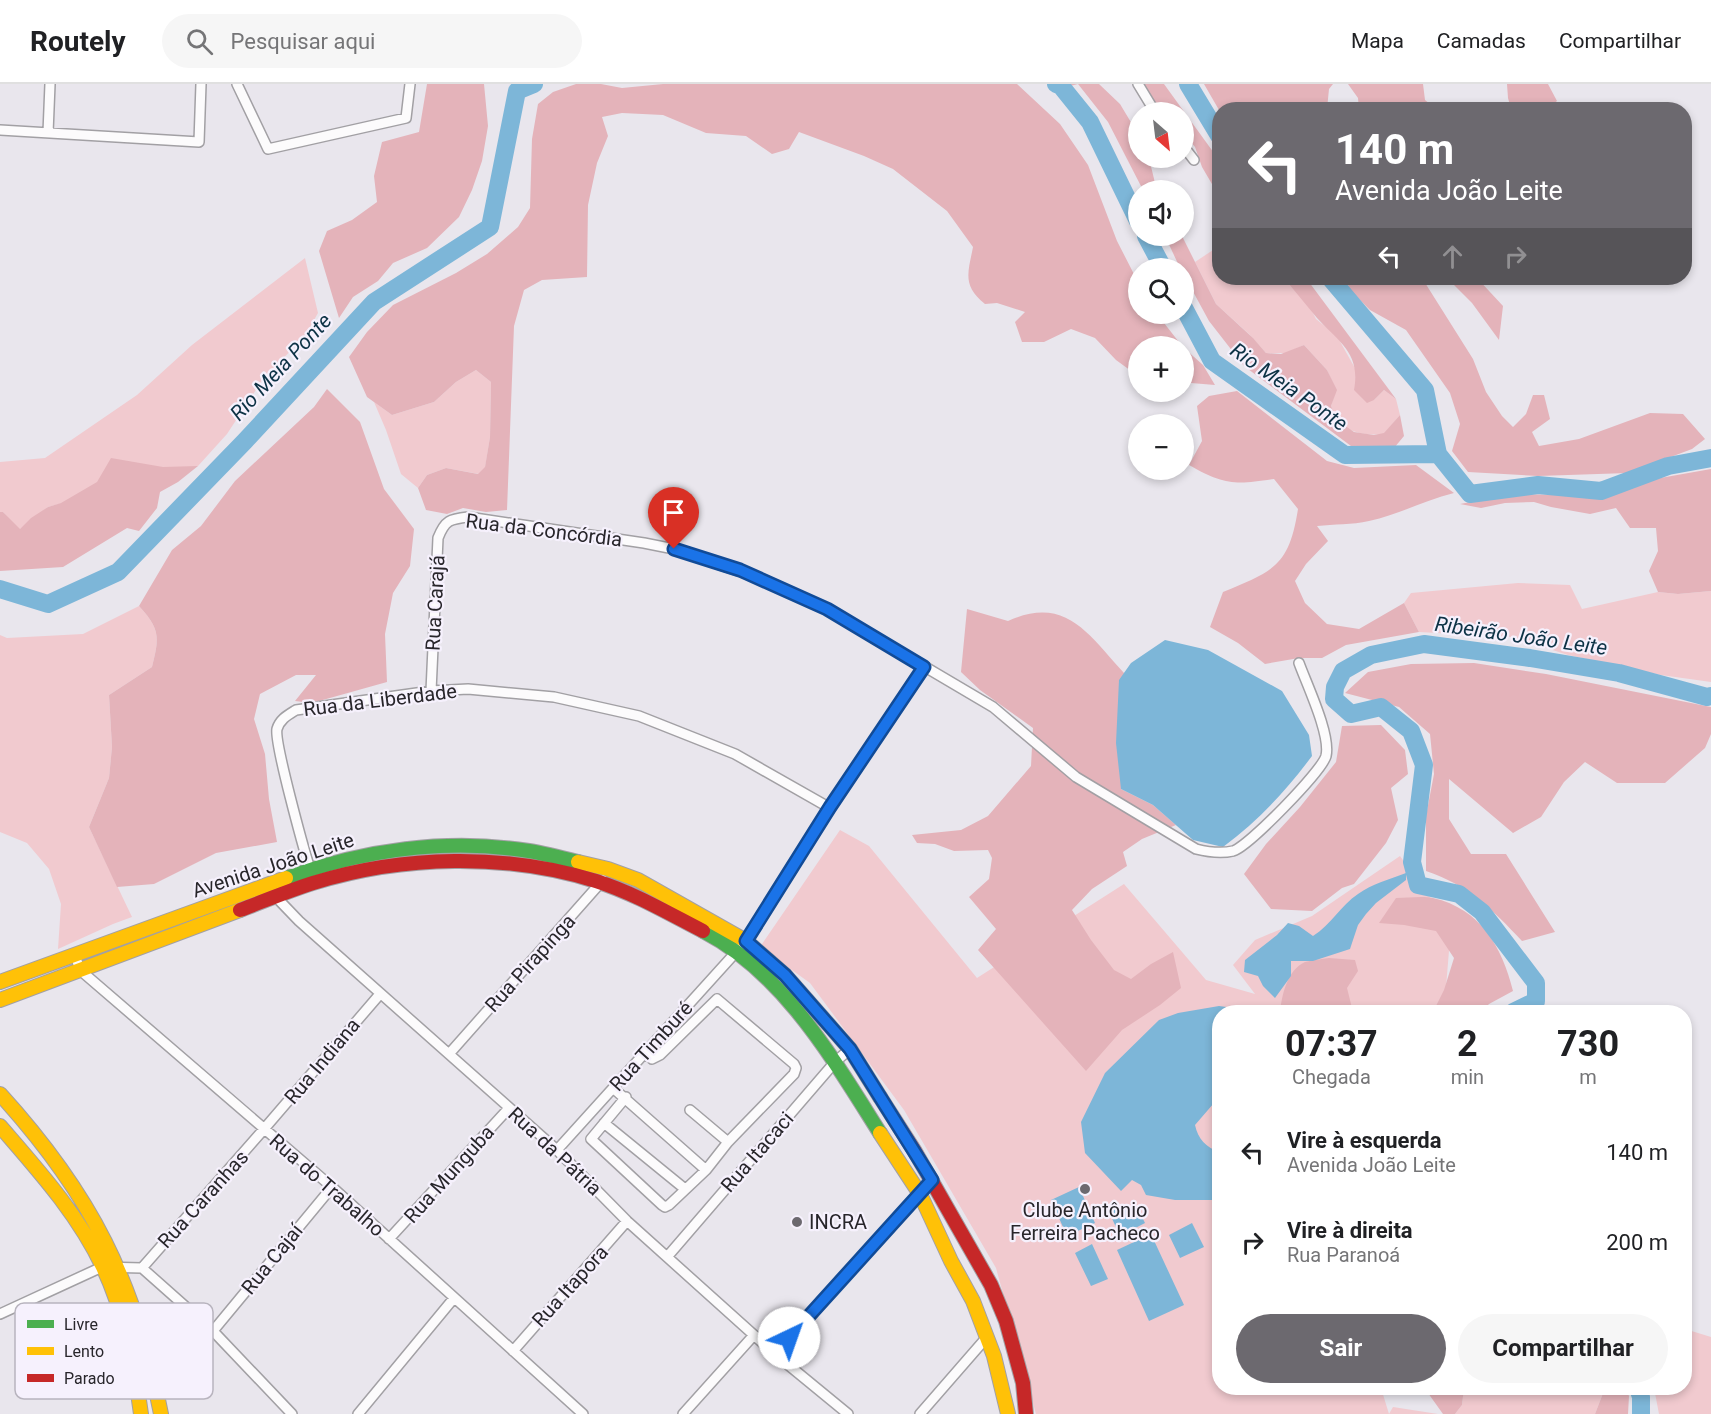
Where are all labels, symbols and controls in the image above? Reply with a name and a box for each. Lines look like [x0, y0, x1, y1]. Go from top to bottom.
search box [162, 14, 582, 68]
text: Routely [30, 25, 126, 58]
icon: search [183, 25, 216, 58]
text: Pesquisar aqui [231, 29, 375, 54]
text: Mapa [1351, 29, 1404, 53]
text: Camadas [1437, 29, 1526, 53]
text: Compartilhar [1559, 29, 1681, 53]
north arrow [1128, 102, 1194, 168]
map controls [1128, 102, 1194, 480]
text: 140 m [1335, 125, 1454, 174]
icon: left [1236, 126, 1314, 204]
text: Avenida João Leite [1335, 175, 1563, 207]
button: sound [1128, 180, 1194, 246]
icon: left [1373, 240, 1406, 273]
icon: ahead [1436, 240, 1469, 273]
icon: right [1499, 240, 1532, 273]
button: search [1128, 258, 1194, 324]
water label: Rio Meia Ponte [225, 309, 337, 425]
button: + [1128, 336, 1194, 402]
water label: Rio Meia Ponte [1226, 338, 1352, 436]
button: − [1128, 414, 1194, 480]
pin [648, 487, 699, 549]
icon: arrive [657, 496, 690, 529]
street label: Rua da Concórdia [464, 509, 624, 551]
street label: Rua Carajá [421, 554, 449, 652]
water label: Ribeirão João Leite [1433, 612, 1609, 660]
street label: Rua da Liberdade [302, 679, 458, 721]
street label: Avenida João Leite [189, 828, 357, 902]
street label: Rua Pirapinga [480, 909, 580, 1017]
street label: Rua Timburé [604, 996, 698, 1096]
street label: Rua Indiana [279, 1013, 365, 1109]
text: 07:37 [1285, 1023, 1378, 1065]
text: 2 [1457, 1023, 1478, 1065]
text: 730 [1557, 1023, 1619, 1065]
text: Chegada [1292, 1065, 1371, 1089]
text: min [1451, 1065, 1484, 1089]
text: m [1579, 1065, 1597, 1089]
street label: Rua da Pátria [503, 1102, 607, 1200]
street label: Rua Itacaci [716, 1107, 798, 1197]
street label: Rua Munguba [399, 1120, 499, 1228]
text: Vire à esquerda [1287, 1128, 1441, 1153]
street label: Rua do Trabalho [265, 1129, 389, 1241]
icon: left [1236, 1136, 1269, 1169]
text: 140 m [1606, 1140, 1668, 1165]
street label: Rua Caranhas [153, 1145, 253, 1253]
text: Avenida João Leite [1287, 1153, 1456, 1177]
marker: Clube Antônio Ferreira Pacheco [1078, 1182, 1092, 1196]
place label: Clube Antônio Ferreira Pacheco [1010, 1198, 1160, 1245]
place label: INCRA [809, 1210, 867, 1234]
marker: INCRA [790, 1215, 804, 1229]
street label: Rua Cajaí [236, 1218, 308, 1299]
text: Vire à direita [1287, 1218, 1413, 1243]
icon: right [1236, 1226, 1269, 1259]
text: 200 m [1606, 1230, 1668, 1255]
street label: Rua Itapora [527, 1240, 613, 1332]
text: Rua Paranoá [1287, 1243, 1400, 1267]
legend [15, 1303, 213, 1399]
position arrow [757, 1306, 821, 1370]
button: Sair [1236, 1314, 1446, 1383]
button: Compartilhar [1458, 1314, 1668, 1383]
text: Livre [64, 1315, 98, 1334]
text: Lento [64, 1342, 104, 1361]
text: Parado [64, 1369, 115, 1388]

